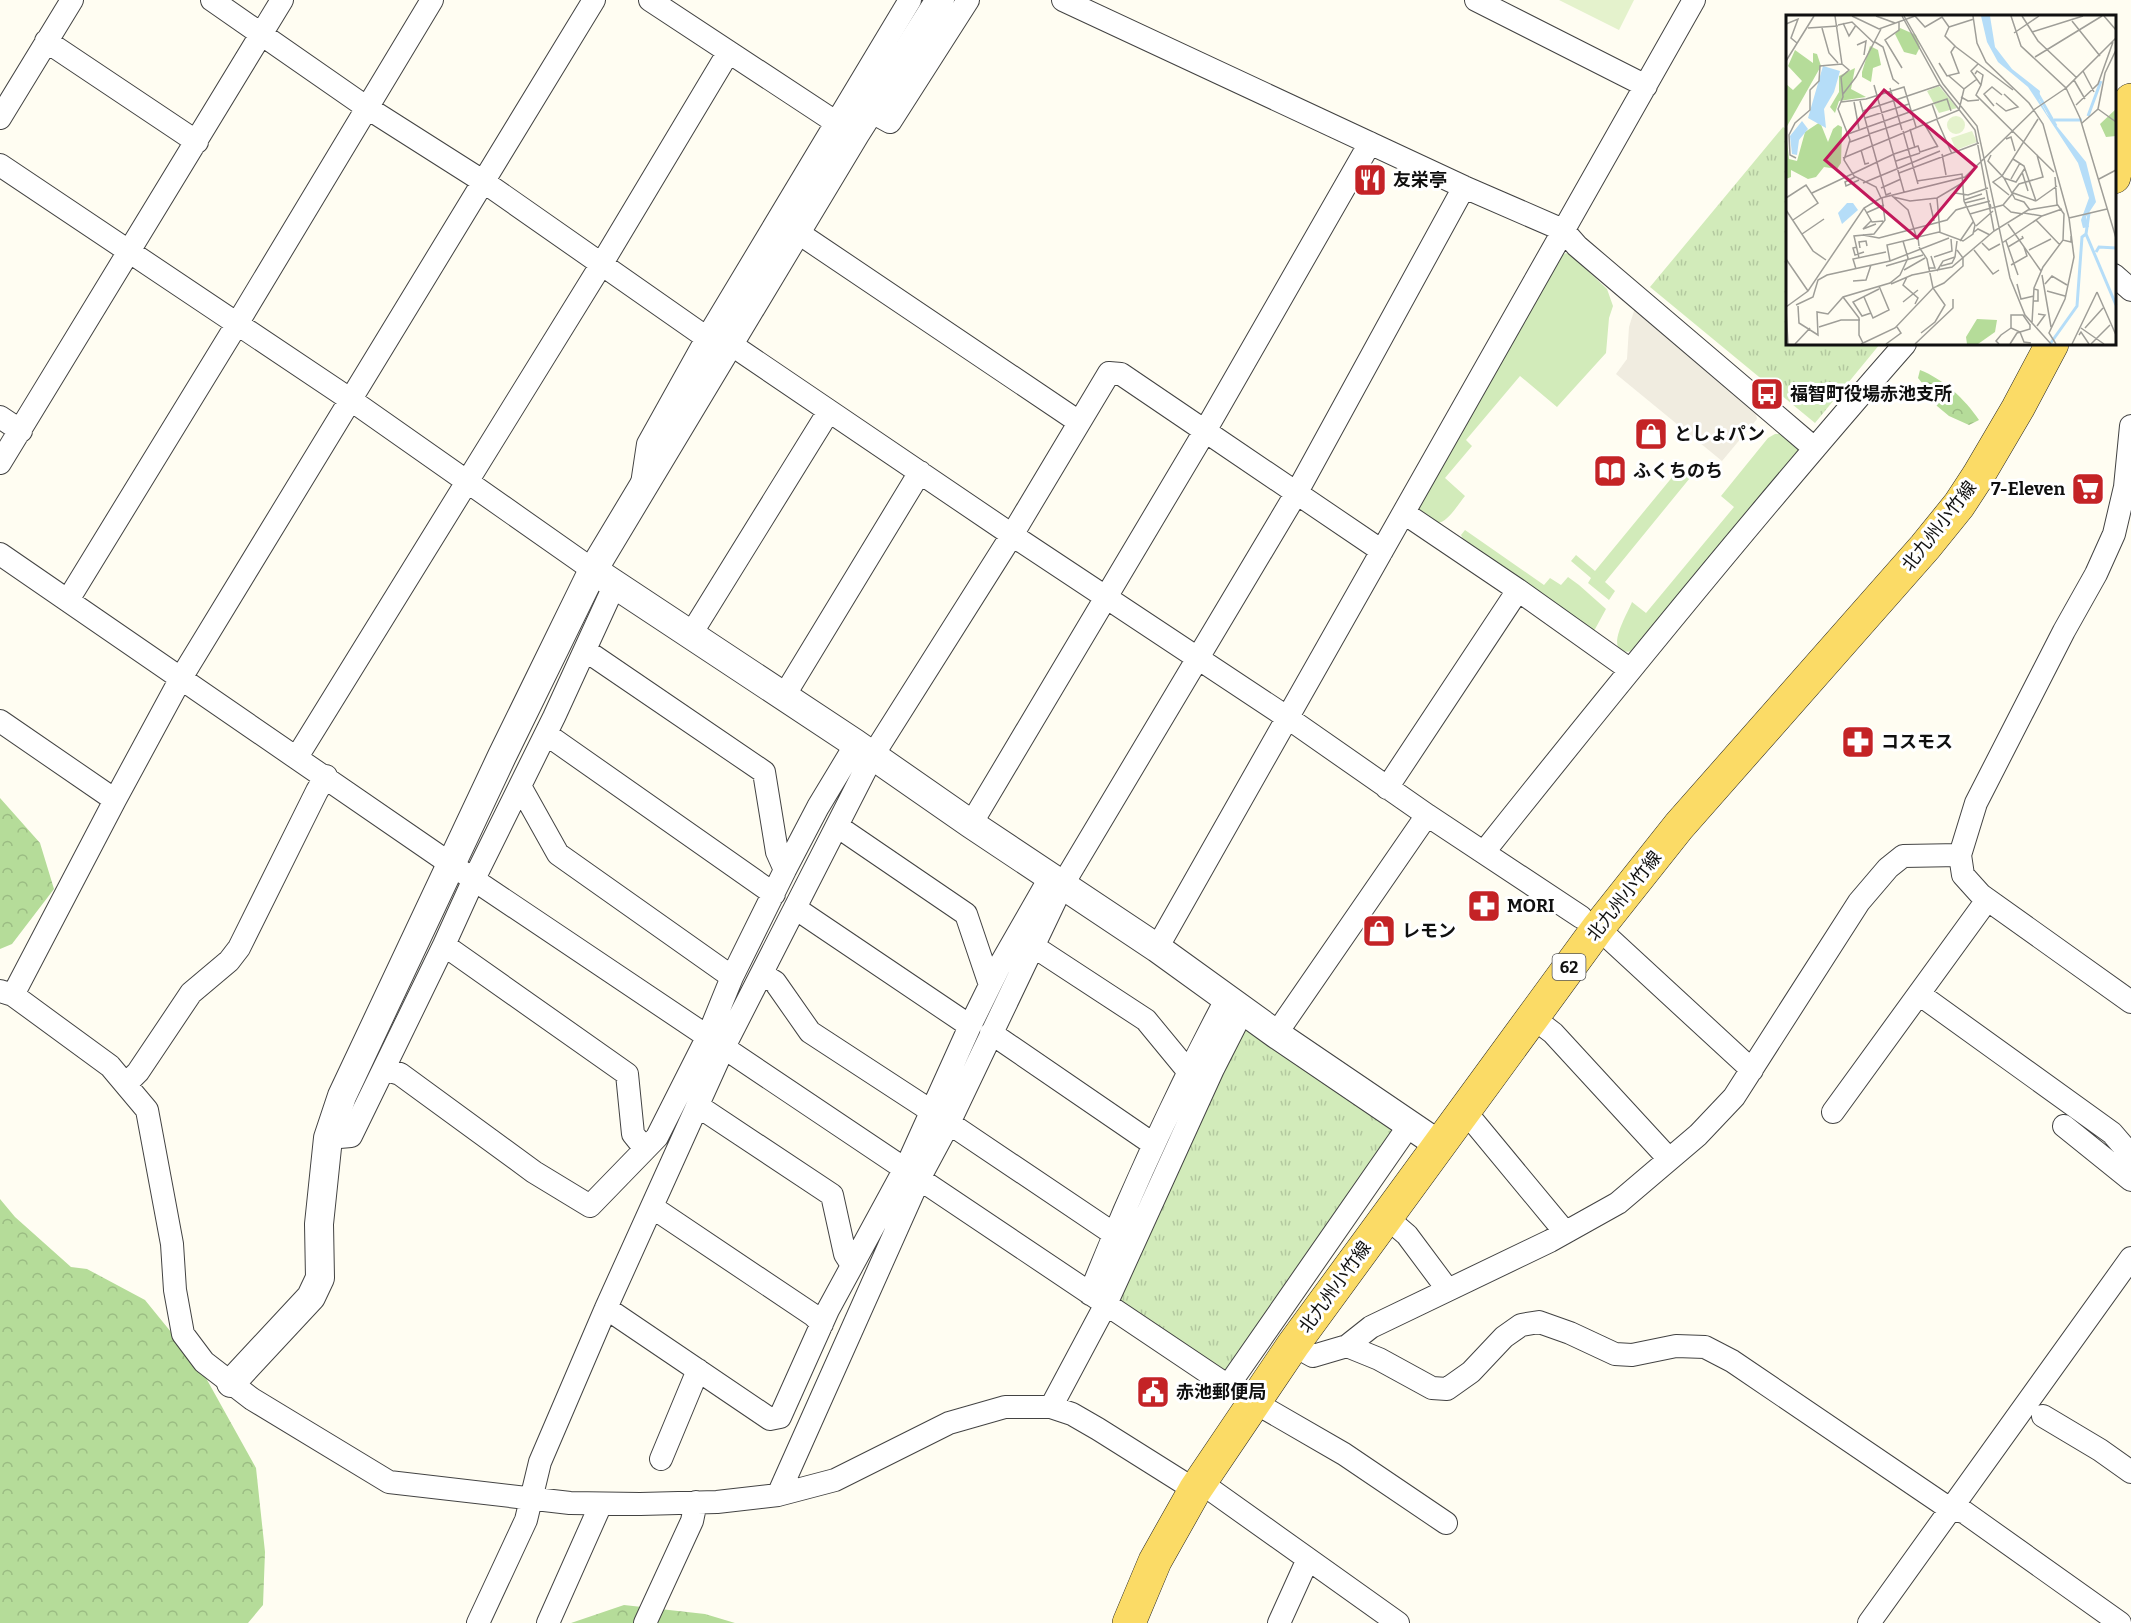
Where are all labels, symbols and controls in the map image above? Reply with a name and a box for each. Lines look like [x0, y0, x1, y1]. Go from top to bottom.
inset map [1786, 15, 2116, 345]
restaurant icon: 友栄亭 [1352, 162, 1388, 198]
place label: 友栄亭 [1393, 169, 1447, 191]
bus stop icon: 福智町役場赤池支所 [1749, 376, 1785, 412]
place label: 福智町役場赤池支所 [1790, 383, 1952, 405]
shop icon: としょパン [1633, 416, 1669, 452]
place label: としょパン [1674, 423, 1765, 445]
library icon: ふくちのち [1592, 453, 1628, 489]
place label: ふくちのち [1633, 460, 1723, 482]
supermarket icon: 7-Eleven [2070, 471, 2106, 507]
street label: 北九州小竹線 [1897, 477, 1981, 575]
place label: 7-Eleven [1991, 478, 2065, 500]
pharmacy icon: コスモス [1840, 724, 1876, 760]
place label: コスモス [1881, 731, 1953, 753]
street label: 北九州小竹線 [1582, 847, 1666, 945]
pharmacy icon: MORI [1466, 888, 1502, 924]
place label: MORI [1507, 895, 1554, 917]
shop icon: レモン [1361, 913, 1397, 949]
place label: レモン [1402, 920, 1456, 942]
road number: 62 [1552, 954, 1586, 980]
street label: 北九州小竹線 [1294, 1237, 1376, 1337]
public building icon: 赤池郵便局 [1135, 1374, 1171, 1410]
place label: 赤池郵便局 [1176, 1381, 1266, 1403]

